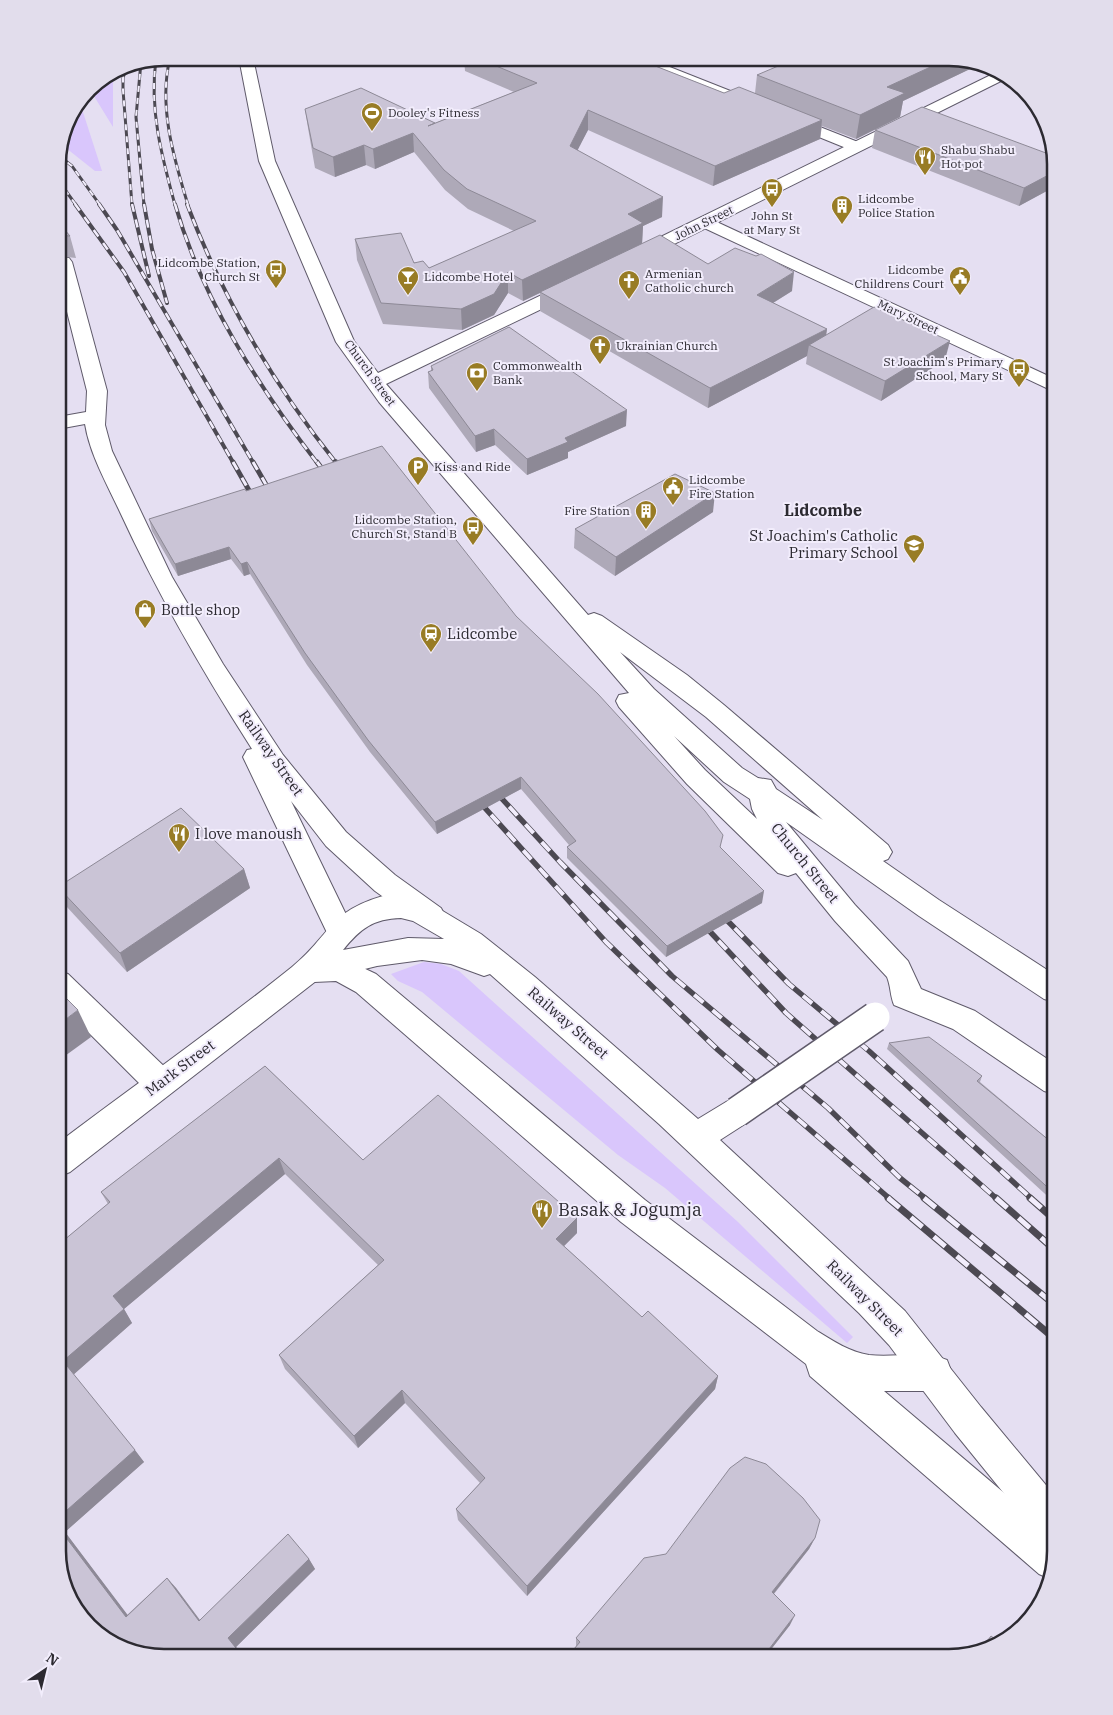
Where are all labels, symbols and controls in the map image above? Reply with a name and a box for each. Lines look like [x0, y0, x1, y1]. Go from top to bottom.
sports icon: Dooley's Fitness [360, 101, 384, 132]
place label: Dooley's Fitness [388, 105, 479, 120]
place label: Shabu Shabu Hot pot [941, 142, 1016, 171]
restaurant icon: Shabu Shabu Hot pot [913, 145, 937, 176]
bus stop icon: John St at Mary St [760, 177, 784, 208]
place label: Lidcombe Police Station [858, 191, 935, 220]
building icon: Lidcombe Police Station [830, 194, 854, 225]
street label: John Street [672, 202, 736, 243]
place label: John St at Mary St [744, 208, 800, 237]
place label: Lidcombe Station, Church St [157, 255, 260, 284]
bus stop icon: Lidcombe Station, Church St [264, 258, 288, 289]
place label: Lidcombe Childrens Court [854, 262, 944, 291]
bar icon: Lidcombe Hotel [396, 265, 420, 296]
public building icon: Lidcombe Childrens Court [948, 265, 972, 296]
place label: Armenian Catholic church [645, 266, 735, 295]
place label: Lidcombe Hotel [424, 269, 514, 284]
church icon: Armenian Catholic church [617, 269, 641, 300]
street label: Mary Street [875, 296, 941, 337]
church icon: Ukrainian Church [588, 334, 612, 365]
street label: Church Street [341, 337, 399, 409]
place label: Ukrainian Church [616, 338, 718, 353]
place label: St Joachim's Primary School, Mary St [884, 354, 1004, 383]
bus stop icon: St Joachim's Primary School, Mary St [1007, 357, 1031, 388]
place label: Commonwealth Bank [493, 358, 583, 387]
bank icon: Commonwealth Bank [465, 361, 489, 392]
parking icon: Kiss and Ride [406, 455, 430, 486]
place label: Kiss and Ride [434, 459, 511, 474]
place label: Lidcombe Fire Station [689, 472, 755, 501]
public building icon: Lidcombe Fire Station [661, 475, 685, 506]
building icon: Fire Station [634, 499, 658, 530]
district label: Lidcombe [784, 500, 862, 520]
place label: Fire Station [564, 503, 630, 518]
place label: Lidcombe Station, Church St, Stand B [351, 512, 457, 541]
bus stop icon: Lidcombe Station, Church St, Stand B [461, 515, 485, 546]
place label: St Joachim's Catholic Primary School [749, 526, 898, 562]
school or university icon: St Joachim's Catholic Primary School [902, 533, 926, 564]
shop icon: Bottle shop [133, 598, 157, 629]
place label: Bottle shop [161, 600, 240, 619]
station icon: Lidcombe [419, 622, 443, 653]
place label: Lidcombe [447, 624, 517, 643]
street label: Railway Street [235, 706, 308, 799]
street label: Church Street [767, 819, 844, 907]
restaurant icon: I love manoush [167, 822, 191, 853]
place label: I love manoush [195, 824, 302, 843]
street label: Railway Street [524, 982, 613, 1063]
street label: Mark Street [141, 1035, 218, 1100]
restaurant icon: Basak & Jogumja [530, 1198, 554, 1229]
place label: Basak & Jogumja [558, 1198, 702, 1221]
street label: Railway Street [823, 1255, 908, 1340]
north arrow [20, 1645, 70, 1695]
text: N [43, 1649, 62, 1670]

